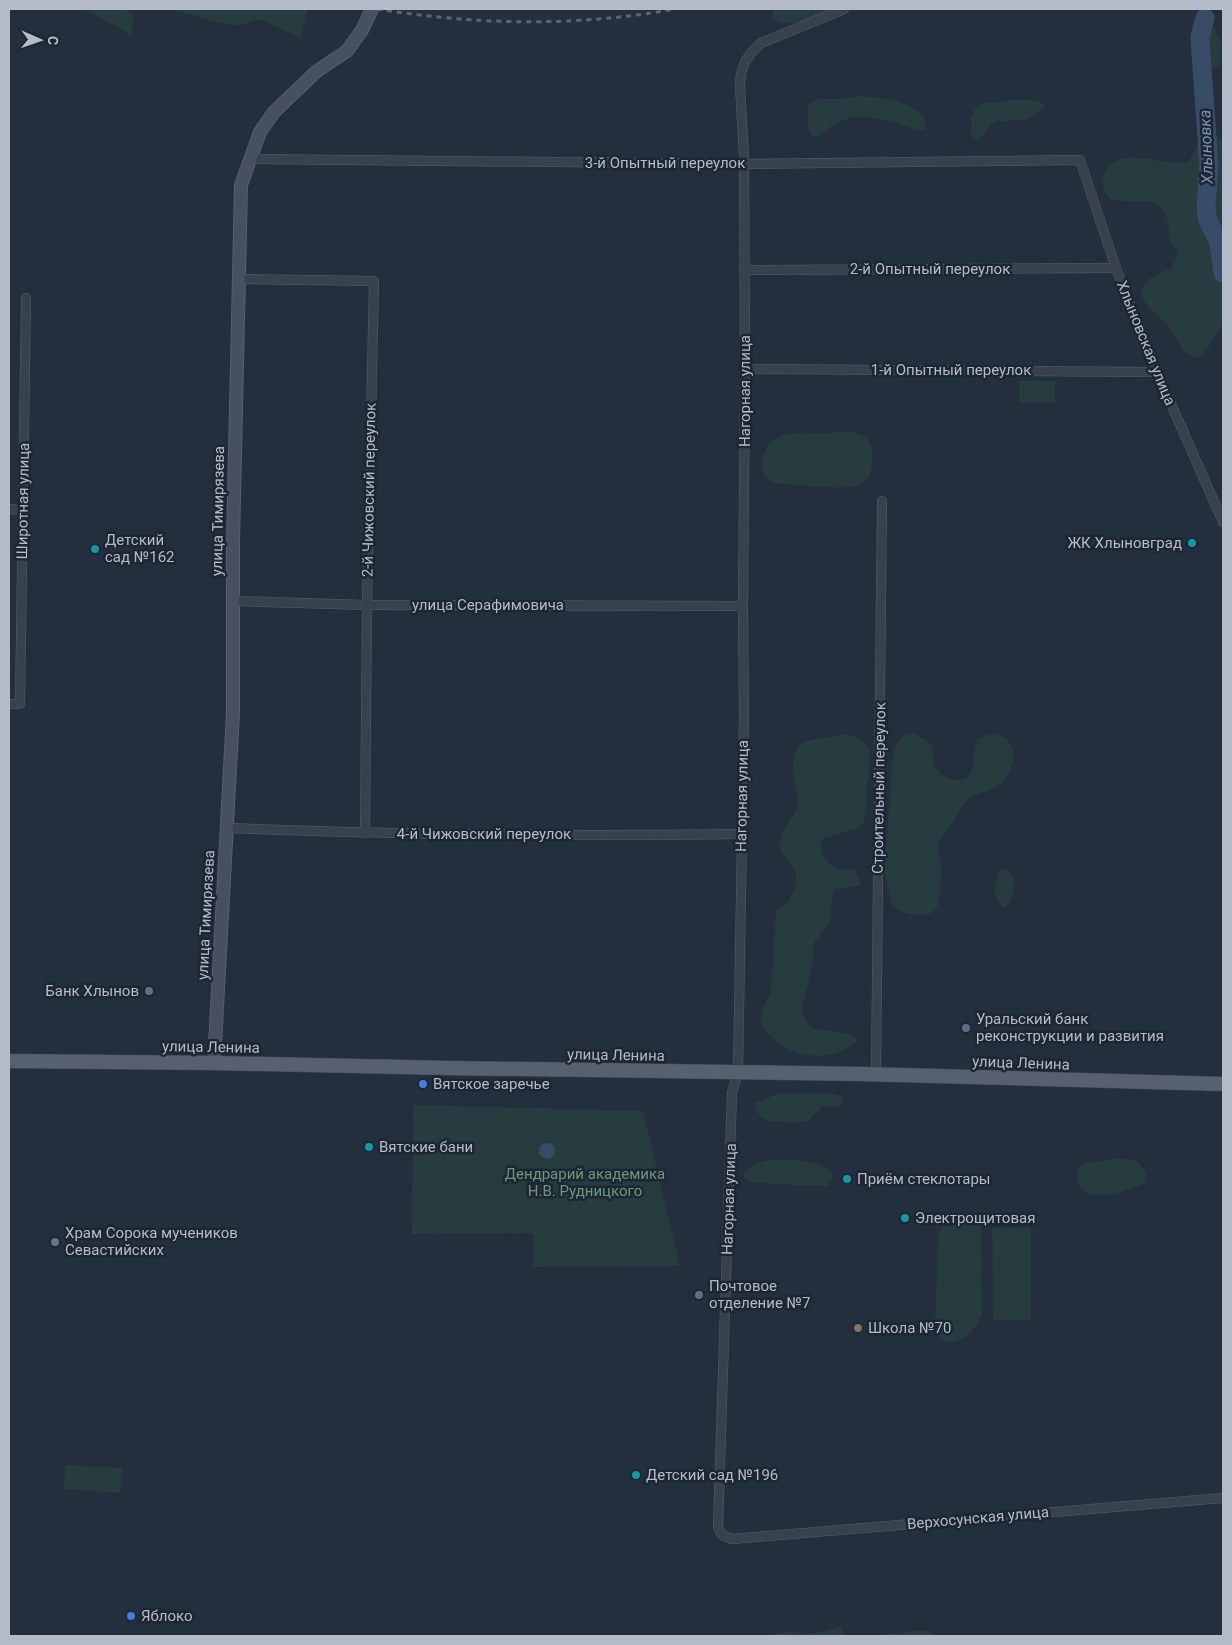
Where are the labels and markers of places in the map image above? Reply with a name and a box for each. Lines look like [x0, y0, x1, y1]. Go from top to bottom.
place label: Детский сад №162 [105, 531, 175, 566]
place label: ЖК Хлыновград [1067, 534, 1182, 552]
marker: ЖК Хлыновград [1186, 537, 1198, 549]
marker: Детский сад №162 [89, 543, 101, 555]
place label: Банк Хлынов [45, 982, 139, 1000]
marker: Банк Хлынов [143, 985, 155, 997]
place label: Уральский банк реконструкции и развития [976, 1010, 1164, 1045]
marker: Уральский банк реконструкции и развития [960, 1022, 972, 1034]
place label: Вятское заречье [433, 1075, 550, 1093]
marker: Вятское заречье [417, 1078, 429, 1090]
place label: Вятские бани [379, 1138, 473, 1156]
marker: Вятские бани [363, 1141, 375, 1153]
place label: Приём стеклотары [857, 1170, 991, 1188]
marker: Приём стеклотары [841, 1173, 853, 1185]
place label: Электрощитовая [915, 1209, 1035, 1227]
marker: Электрощитовая [899, 1212, 911, 1224]
place label: Храм Сорока мучеников Севастийских [65, 1224, 238, 1259]
marker: Храм Сорока мучеников Севастийских [49, 1236, 61, 1248]
place label: Почтовое отделение №7 [709, 1277, 810, 1312]
marker: Почтовое отделение №7 [693, 1289, 705, 1301]
place label: Школа №70 [868, 1319, 951, 1337]
marker: Школа №70 [852, 1322, 864, 1334]
place label: Детский сад №196 [646, 1466, 778, 1484]
marker: Детский сад №196 [630, 1469, 642, 1481]
place label: Яблоко [141, 1607, 193, 1625]
marker: Яблоко [125, 1610, 137, 1622]

